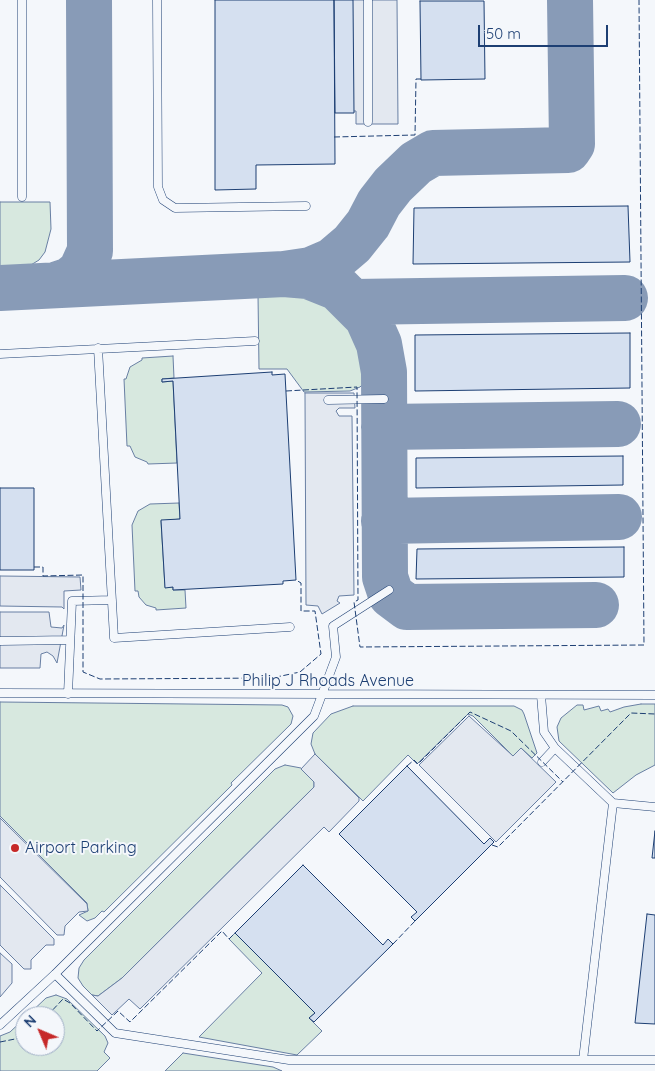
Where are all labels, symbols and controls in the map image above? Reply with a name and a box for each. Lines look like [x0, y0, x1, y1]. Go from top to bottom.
scale bar [480, 15, 610, 47]
text: 50 m [486, 24, 521, 43]
street label: Philip J Rhoads Avenue [242, 671, 414, 691]
place label: Airport Parking [25, 838, 137, 858]
marker: Airport Parking [9, 842, 21, 854]
north arrow [15, 1006, 65, 1056]
text: N [20, 1011, 40, 1031]

